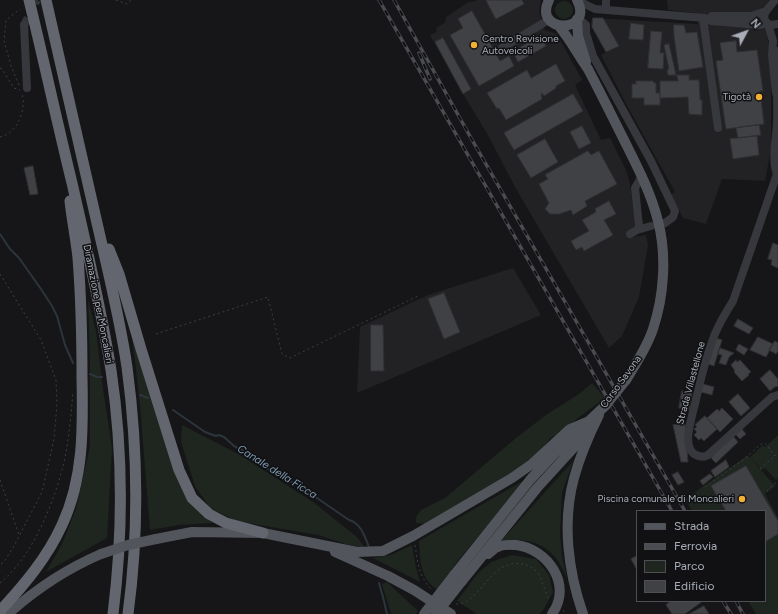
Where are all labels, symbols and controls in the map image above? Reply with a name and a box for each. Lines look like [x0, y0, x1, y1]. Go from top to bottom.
north arrow [726, 12, 766, 52]
text: N [748, 16, 763, 31]
place label: Centro Revisione Autoveicoli [482, 33, 559, 56]
marker: Centro Revisione Autoveicoli [469, 40, 479, 50]
place label: Tigotà [723, 91, 751, 103]
marker: Tigotà [754, 92, 764, 102]
street label: Diramazione per Moncalieri [81, 243, 115, 365]
street label: Strada Villastellone [674, 340, 708, 426]
street label: Corso Savona [598, 353, 644, 411]
water label: Canale della Ficca [235, 442, 319, 502]
place label: Piscina comunale di Moncalieri [598, 493, 734, 505]
marker: Piscina comunale di Moncalieri [737, 494, 747, 504]
legend [636, 510, 766, 602]
text: Strada [674, 519, 709, 533]
text: Ferrovia [674, 539, 717, 553]
text: Parco [674, 559, 704, 573]
text: Edificio [674, 579, 714, 593]

